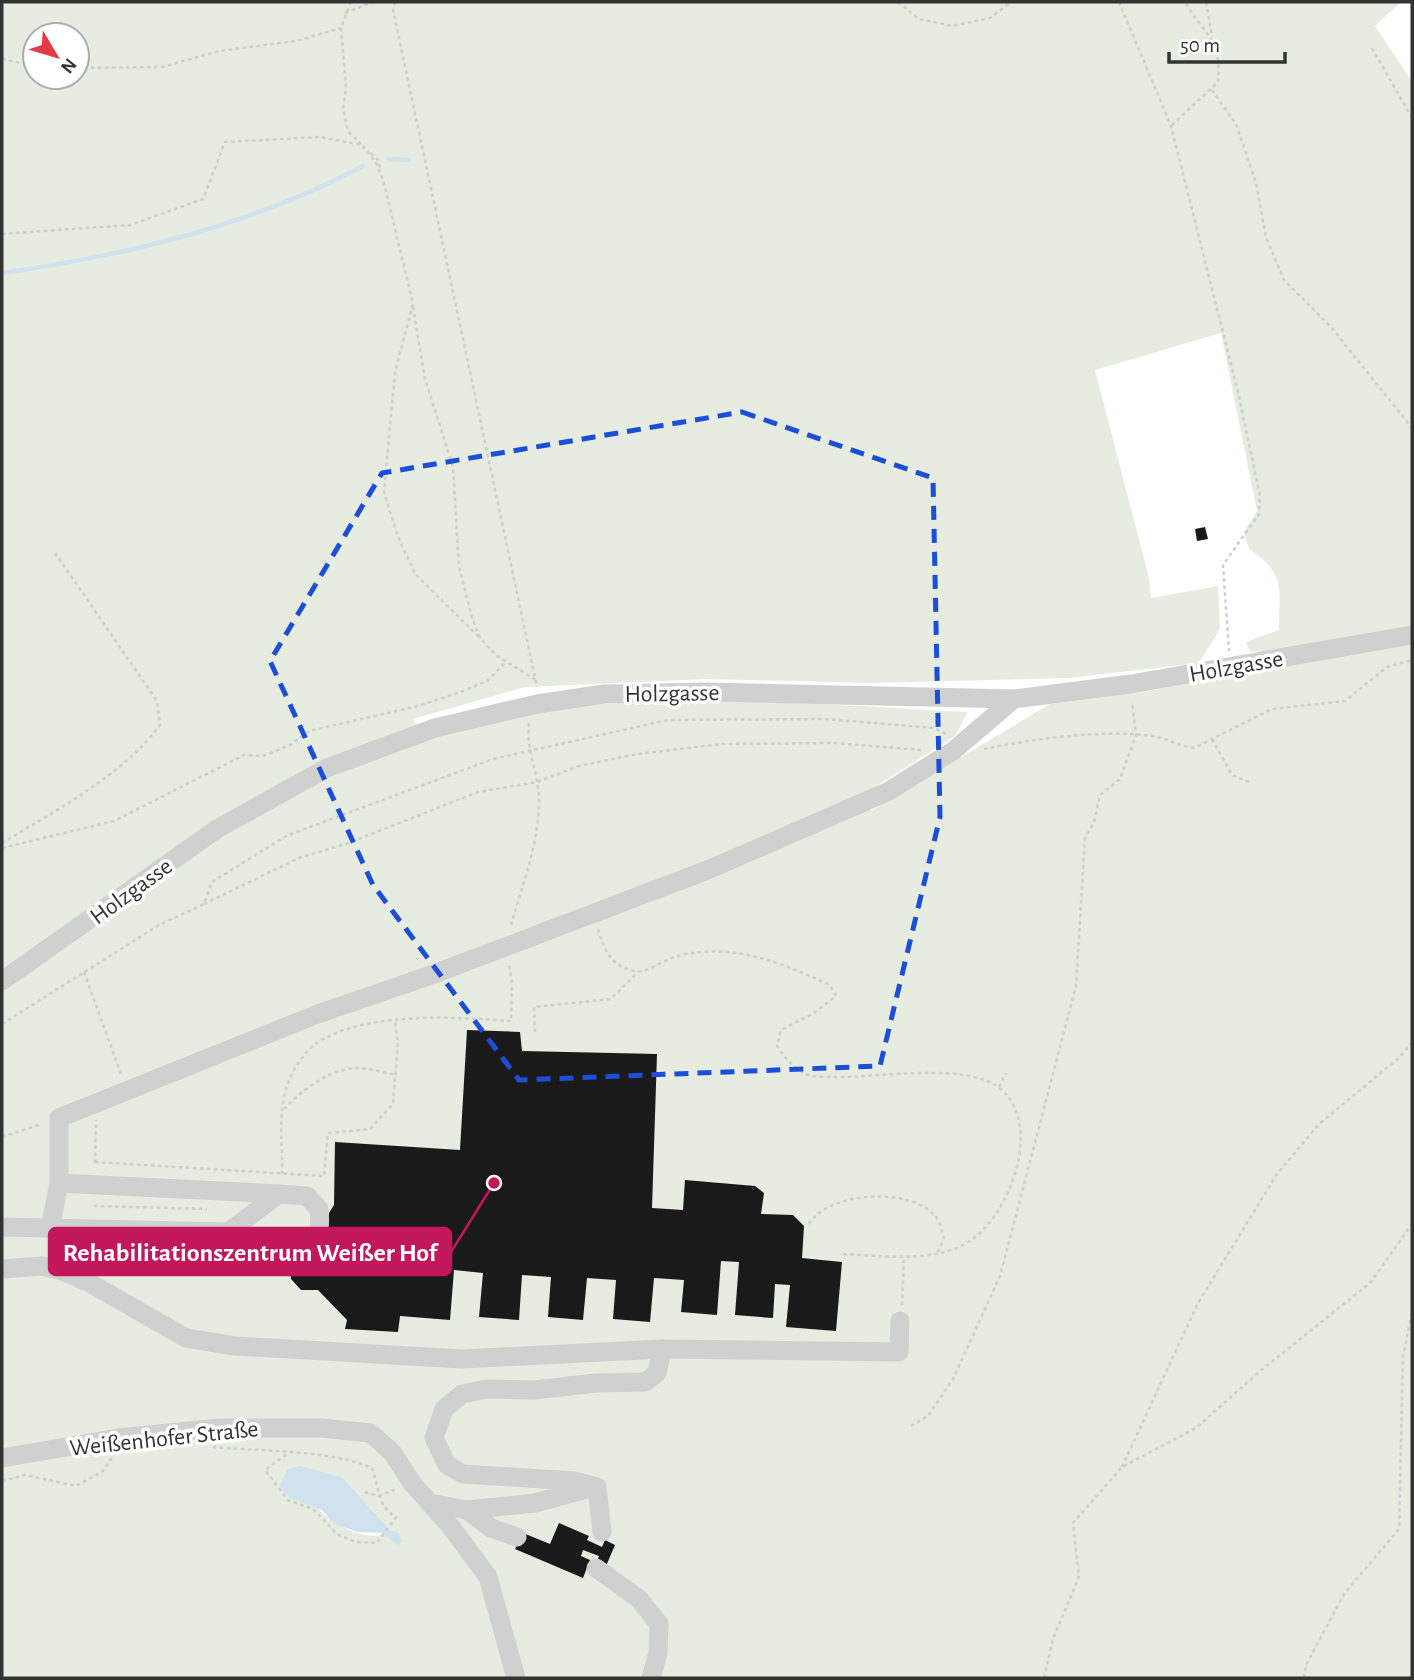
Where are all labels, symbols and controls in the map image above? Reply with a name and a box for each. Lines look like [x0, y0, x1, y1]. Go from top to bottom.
north arrow [21, 21, 91, 91]
scale bar [1169, 21, 1284, 65]
text: 50 m [1180, 35, 1220, 56]
text: N [57, 54, 80, 77]
street label: Holzgasse [1187, 647, 1285, 687]
street label: Holzgasse [624, 681, 720, 707]
street label: Holzgasse [86, 854, 177, 929]
callout: Rehabilitationszentrum Weißer Hof [49, 1228, 451, 1275]
text: Rehabilitationszentrum Weißer Hof [63, 1240, 440, 1266]
street label: Weißenhofer Straße [69, 1417, 260, 1461]

